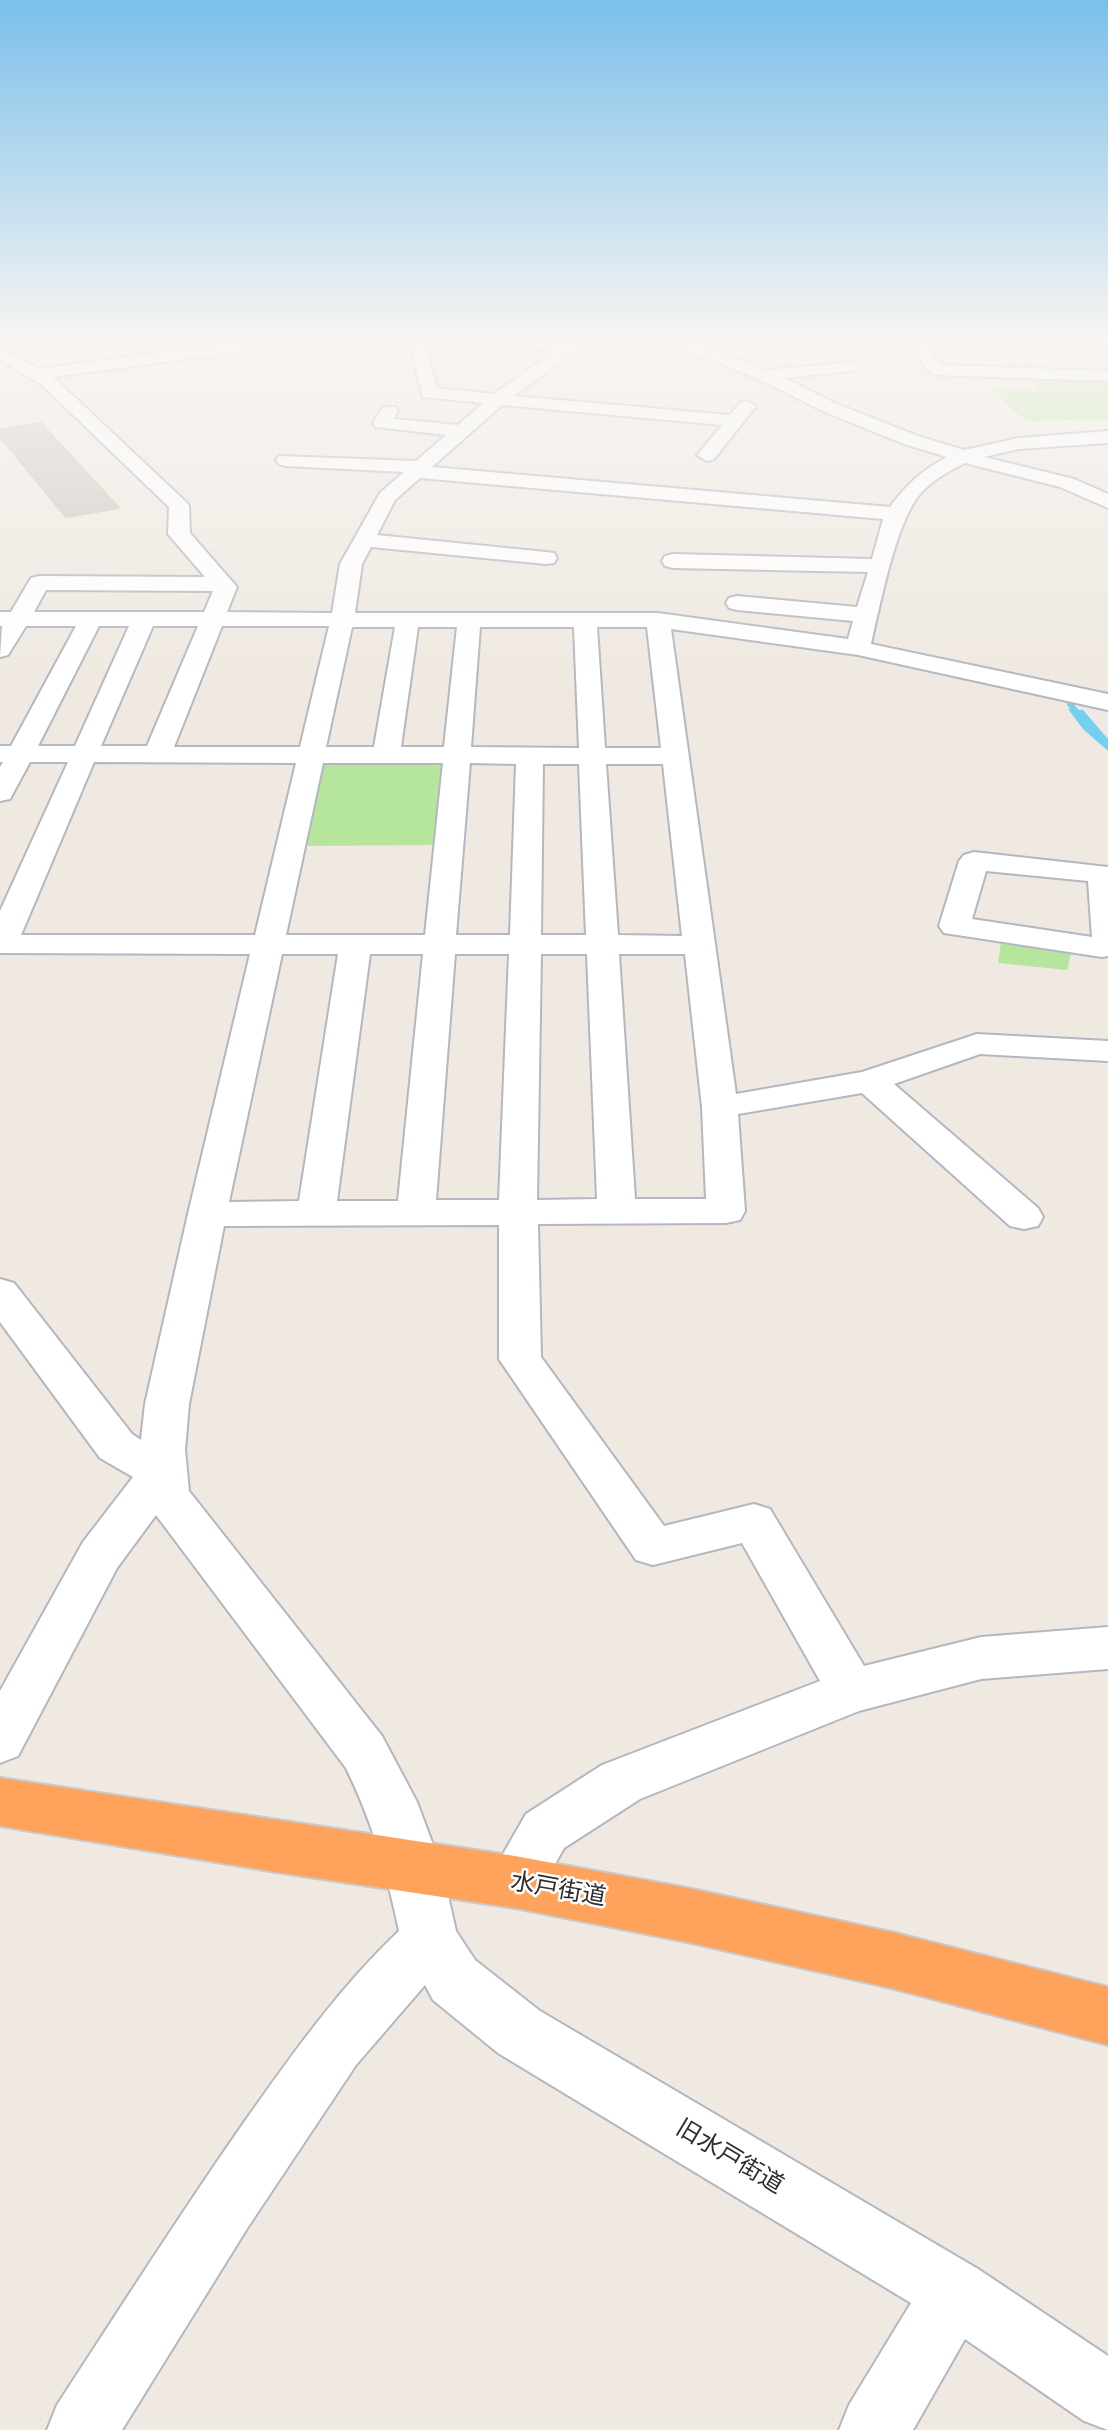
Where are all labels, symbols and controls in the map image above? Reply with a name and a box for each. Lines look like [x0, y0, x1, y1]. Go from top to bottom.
street label: 水戸街道 [508, 1868, 608, 1914]
street label: 旧水戸街道 [670, 2115, 788, 2201]

